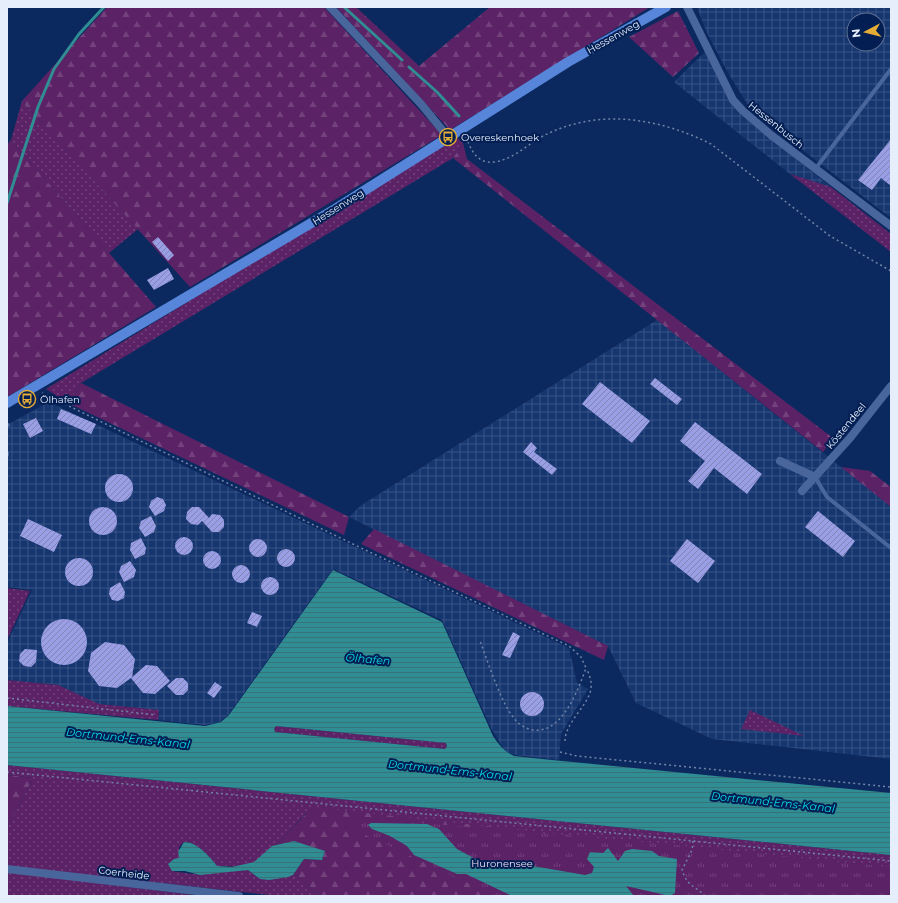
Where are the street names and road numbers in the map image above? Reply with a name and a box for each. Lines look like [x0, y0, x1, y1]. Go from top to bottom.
street label: Hessenweg [584, 17, 642, 57]
street label: Hessenbusch [746, 99, 806, 151]
street label: Hessenweg [310, 186, 366, 228]
street label: Köstendeel [823, 400, 869, 452]
street label: Coerheide [98, 863, 150, 883]

